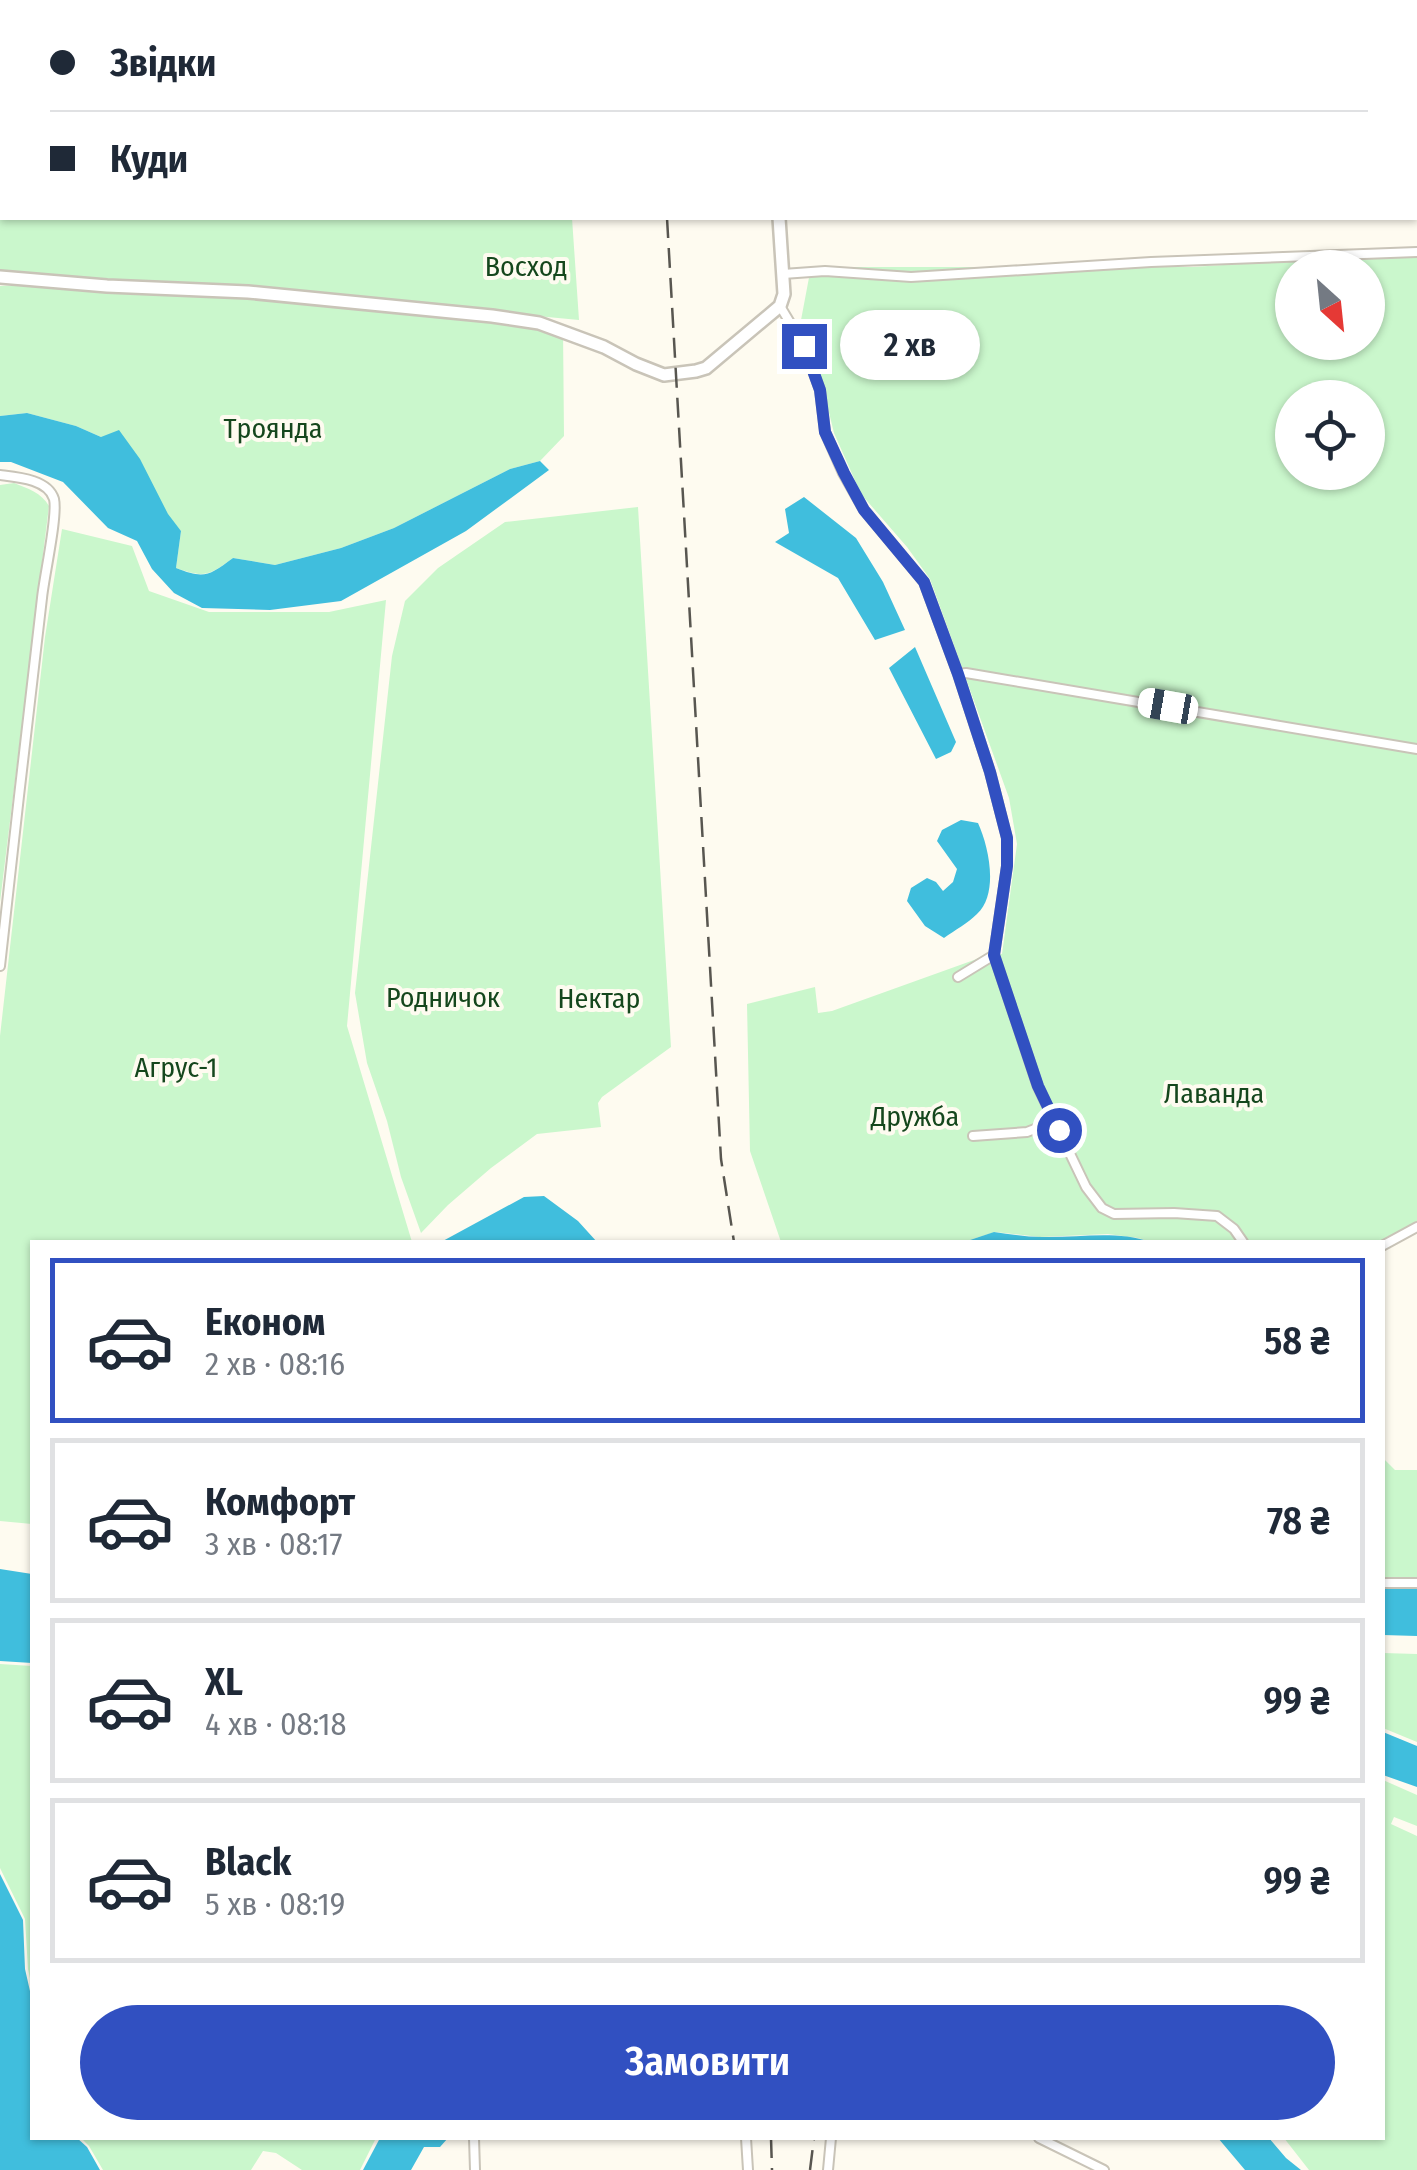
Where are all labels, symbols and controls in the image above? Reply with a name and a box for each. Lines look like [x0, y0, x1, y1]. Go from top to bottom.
text: Звідки [110, 40, 216, 86]
text: Куди [110, 136, 188, 182]
park label: Восход [485, 250, 567, 283]
north arrow [1275, 250, 1385, 360]
map controls [1275, 250, 1385, 490]
callout: 2 хв [839, 311, 979, 381]
route end [782, 324, 827, 369]
text: 2 хв [884, 326, 936, 364]
button: locate [1275, 380, 1385, 490]
park label: Троянда [224, 412, 322, 445]
car [1136, 686, 1200, 726]
park label: Родничок [386, 981, 500, 1014]
park label: Нектар [558, 982, 640, 1015]
park label: Агрус-1 [135, 1051, 217, 1084]
park label: Лаванда [1164, 1077, 1264, 1110]
park label: Дружба [870, 1100, 959, 1133]
route start [1037, 1108, 1082, 1153]
icon: car [85, 1296, 175, 1386]
text: Економ [205, 1299, 325, 1345]
text: 58 ₴ [1264, 1318, 1330, 1364]
text: 2 хв · 08:16 [205, 1345, 345, 1383]
icon: car [85, 1476, 175, 1566]
text: Комфорт [205, 1479, 355, 1525]
text: 78 ₴ [1267, 1498, 1330, 1544]
text: 3 хв · 08:17 [205, 1525, 342, 1563]
icon: car [85, 1656, 175, 1746]
text: XL [205, 1659, 243, 1705]
text: 99 ₴ [1264, 1678, 1330, 1724]
text: 4 хв · 08:18 [205, 1705, 347, 1743]
icon: car [85, 1836, 175, 1926]
text: Black [205, 1839, 291, 1885]
text: 99 ₴ [1264, 1858, 1330, 1904]
text: 5 хв · 08:19 [205, 1885, 345, 1923]
button: Замовити [80, 2005, 1335, 2120]

